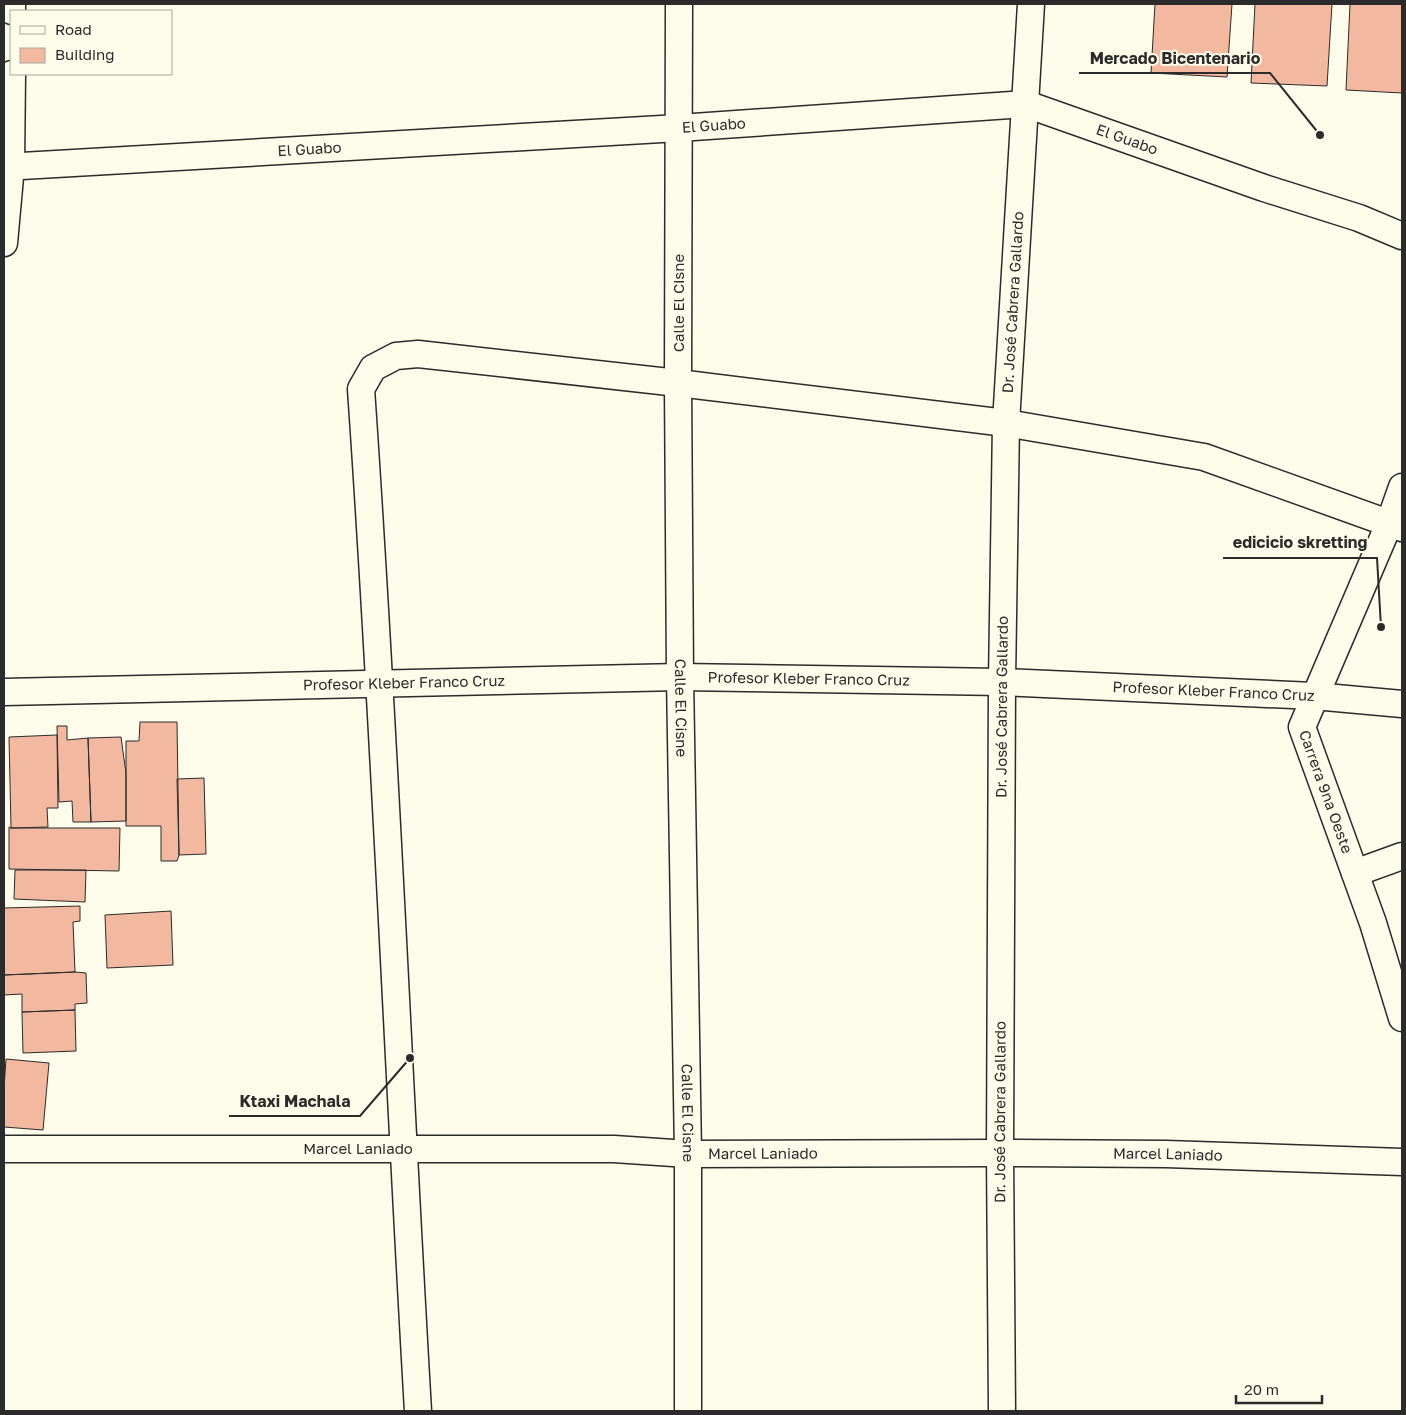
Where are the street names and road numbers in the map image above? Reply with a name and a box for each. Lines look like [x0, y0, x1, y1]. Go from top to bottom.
street label: El Guabo [681, 113, 746, 136]
street label: El Guabo [1094, 120, 1161, 158]
street label: El Guabo [277, 138, 342, 159]
street label: Dr. José Cabrera Gallardo [998, 211, 1027, 394]
street label: Calle El Cisne [669, 254, 687, 352]
street label: Dr. José Cabrera Gallardo [992, 616, 1011, 798]
street label: Calle El Cisne [672, 659, 691, 758]
street label: Profesor Kleber Franco Cruz [708, 667, 910, 689]
street label: Profesor Kleber Franco Cruz [303, 671, 506, 693]
street label: Profesor Kleber Franco Cruz [1112, 677, 1315, 704]
street label: Carrera 9na Oeste [1296, 727, 1357, 856]
street label: Dr. José Cabrera Gallardo [990, 1021, 1009, 1203]
street label: Calle El Cisne [678, 1064, 698, 1162]
street label: Marcel Laniado [303, 1139, 413, 1157]
street label: Marcel Laniado [708, 1144, 818, 1162]
street label: Marcel Laniado [1113, 1144, 1223, 1164]

